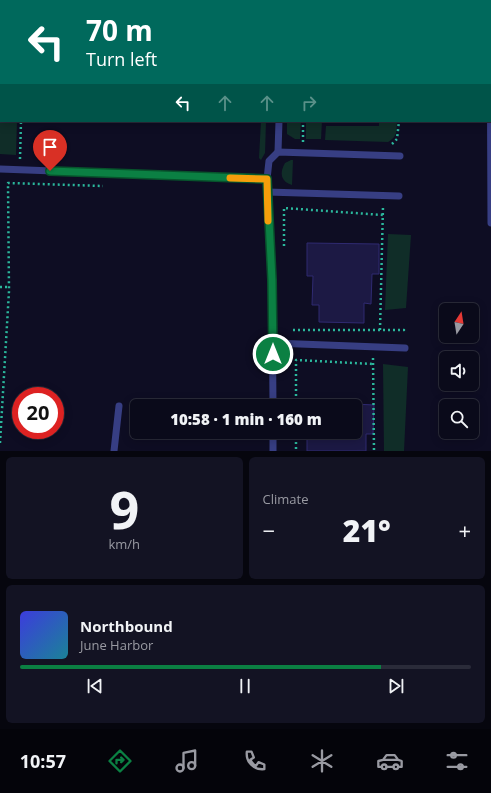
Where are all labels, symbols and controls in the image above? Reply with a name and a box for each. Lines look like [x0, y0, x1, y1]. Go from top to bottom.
text: 70 m [86, 11, 153, 49]
icon: left [20, 16, 72, 68]
text: Turn left [86, 47, 157, 71]
icon: left [172, 92, 194, 114]
icon: ahead [214, 92, 236, 114]
icon: ahead [256, 92, 278, 114]
icon: right [298, 92, 320, 114]
pin [33, 130, 67, 171]
icon: arrive [39, 136, 61, 158]
north arrow [439, 303, 479, 343]
map controls [439, 303, 479, 439]
position arrow [252, 333, 294, 375]
button: sound [439, 351, 479, 391]
speed limit sign: 20 [12, 387, 64, 439]
button: search [439, 399, 479, 439]
text: 10:58 · 1 min · 160 m [170, 409, 322, 429]
text: 9 [109, 473, 139, 544]
text: Climate [263, 490, 308, 508]
text: 21° [343, 510, 391, 551]
text: − [263, 515, 275, 545]
text: + [458, 515, 471, 545]
text: km/h [108, 535, 140, 553]
text: Northbound [80, 616, 173, 636]
text: June Harbor [80, 636, 153, 654]
icon: previous [84, 675, 106, 697]
icon: pause [234, 675, 256, 697]
icon: next [385, 675, 407, 697]
icon: directions [106, 747, 134, 775]
icon: music [173, 747, 201, 775]
icon: phone [241, 747, 269, 775]
icon: climate [308, 747, 336, 775]
icon: car [376, 747, 404, 775]
icon: filters [443, 747, 471, 775]
text: 10:57 [20, 749, 66, 773]

